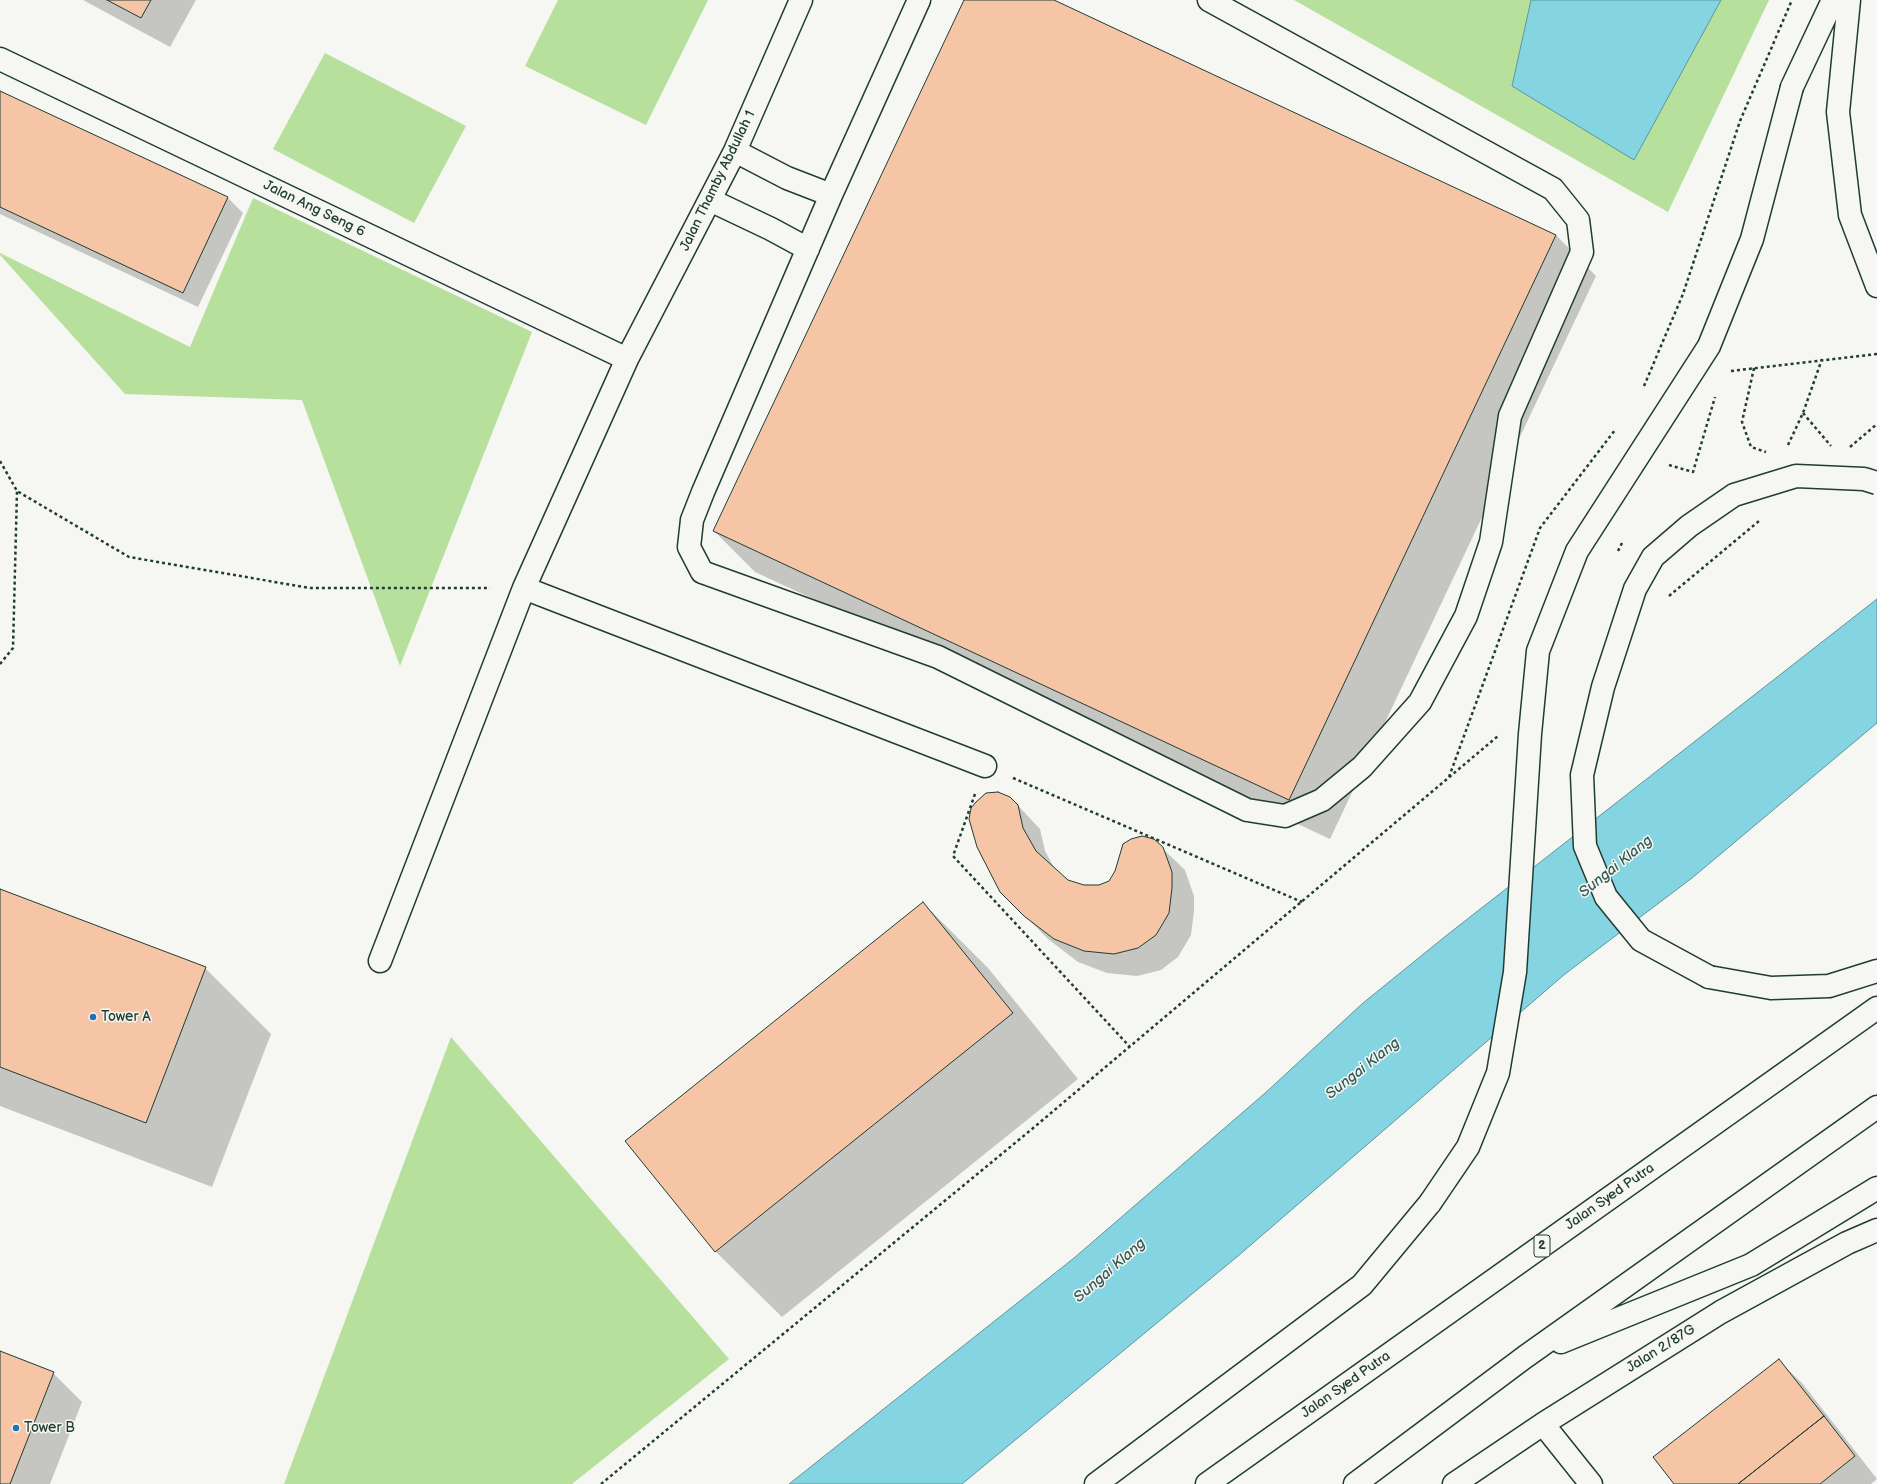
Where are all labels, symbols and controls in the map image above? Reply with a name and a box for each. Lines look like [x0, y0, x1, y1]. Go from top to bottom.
street label: Jalan Thamby Abdullah 1 [677, 108, 759, 254]
street label: Jalan Ang Seng 6 [260, 177, 368, 241]
water label: Sungai Klang [1576, 832, 1656, 902]
place label: Tower A [101, 1009, 151, 1025]
marker: Tower A [88, 1012, 98, 1022]
water label: Sungai Klang [1322, 1034, 1404, 1104]
street label: Jalan Syed Putra [1562, 1160, 1658, 1234]
water label: Sungai Klang [1070, 1235, 1150, 1307]
road number: 2 [1534, 1235, 1550, 1257]
street label: Jalan 2/87G [1624, 1321, 1698, 1377]
street label: Jalan Syed Putra [1298, 1348, 1394, 1422]
place label: Tower B [24, 1420, 75, 1436]
marker: Tower B [11, 1423, 21, 1433]

